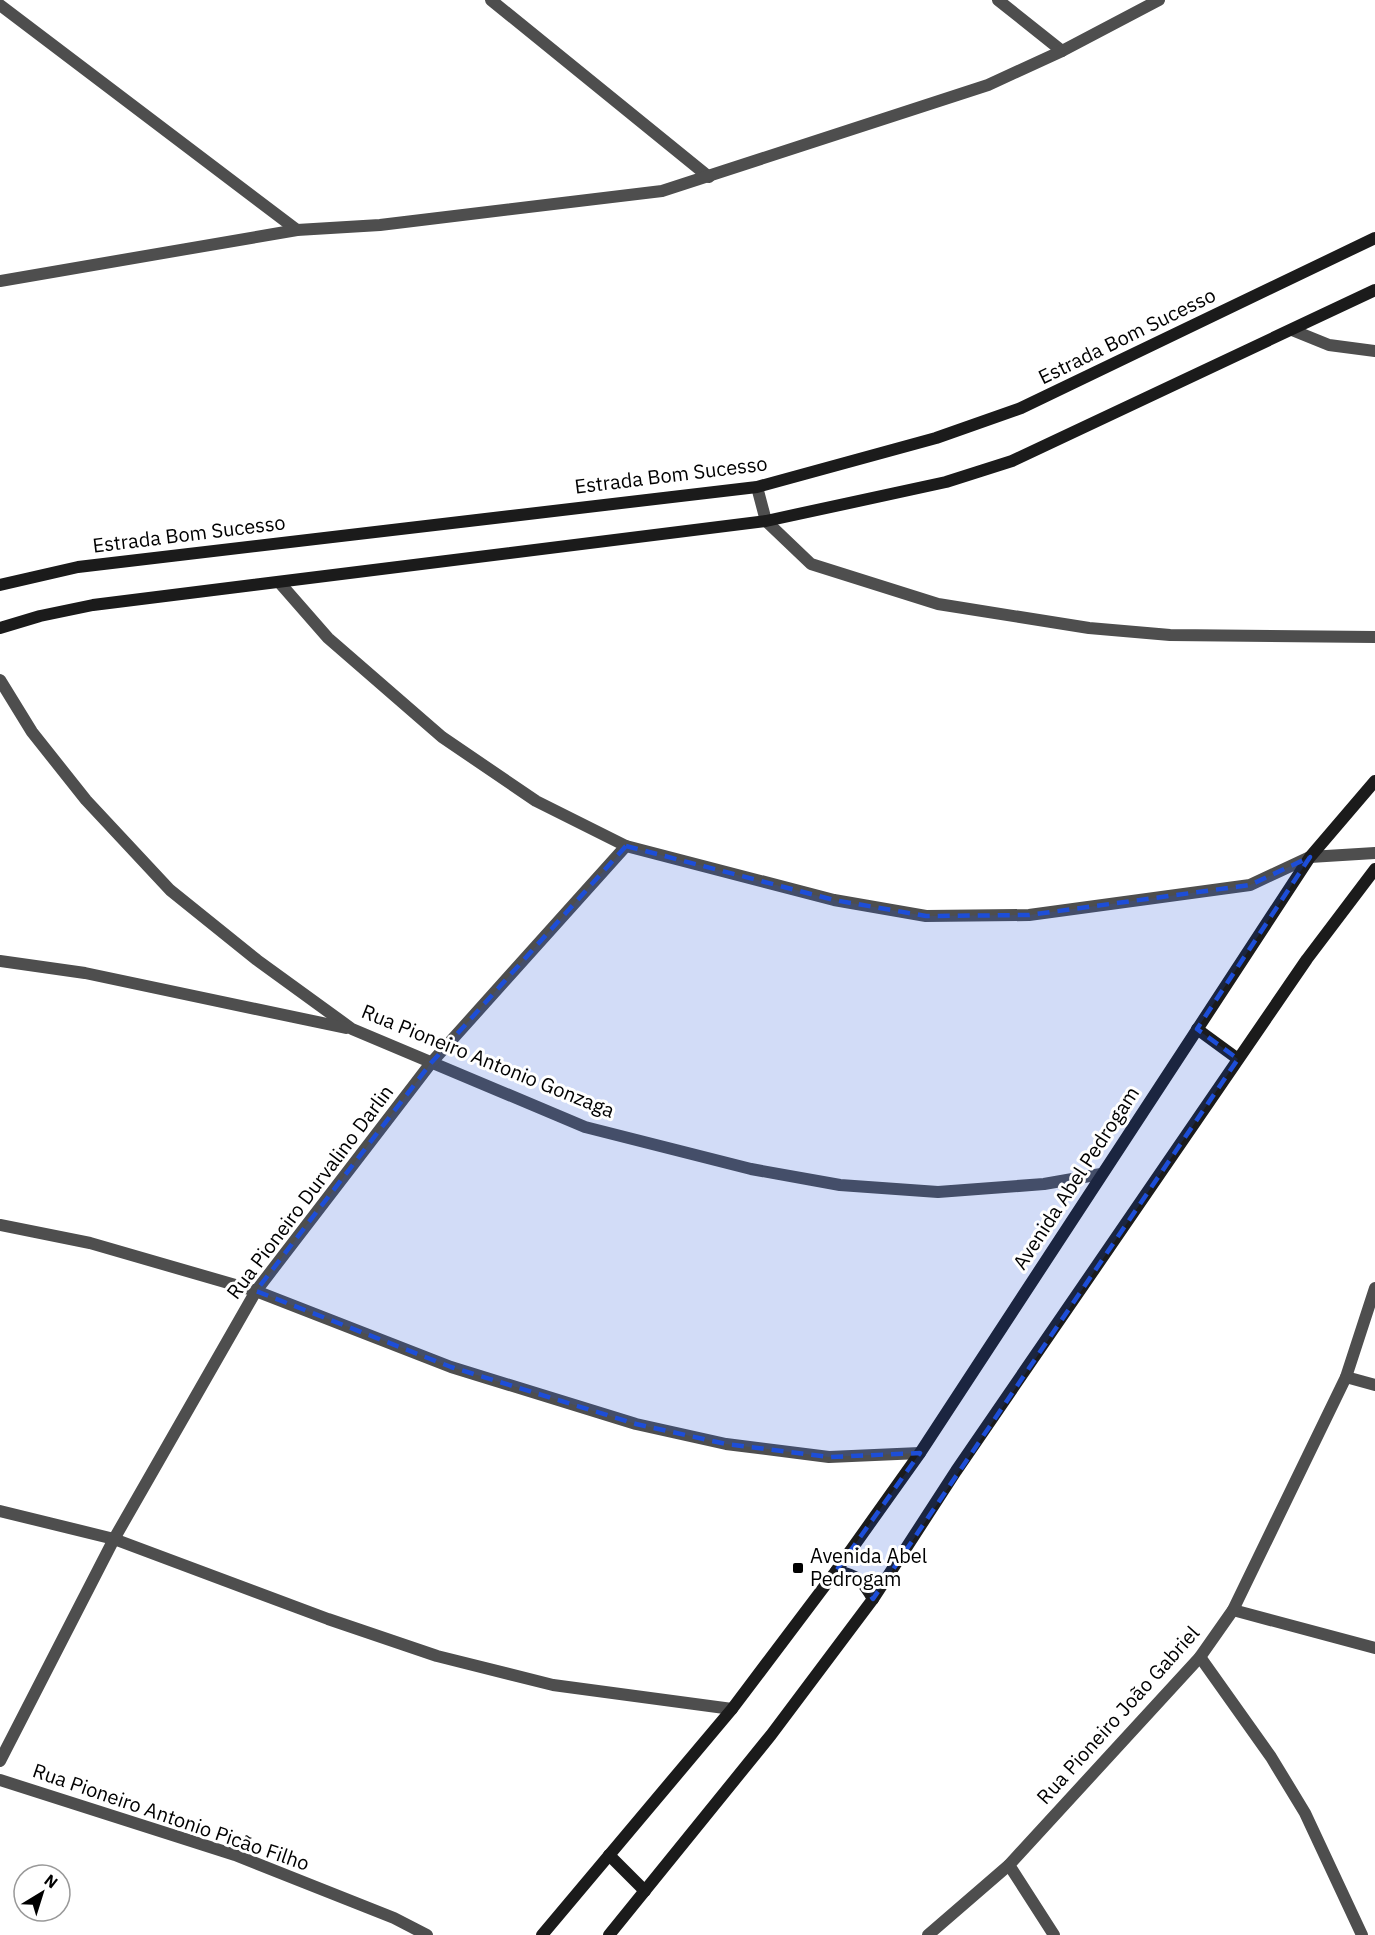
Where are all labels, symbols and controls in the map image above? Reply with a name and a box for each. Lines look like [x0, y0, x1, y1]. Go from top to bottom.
street label: Estrada Bom Sucesso [1034, 281, 1220, 390]
street label: Estrada Bom Sucesso [573, 449, 769, 500]
street label: Estrada Bom Sucesso [91, 508, 287, 559]
street label: Rua Pioneiro Antonio Gonzaga [358, 997, 619, 1124]
street label: Rua Pioneiro Durvalino Darlin [220, 1079, 399, 1304]
street label: Avenida Abel Pedrogam [1006, 1081, 1145, 1275]
place label: Avenida Abel Pedrogam [810, 1542, 927, 1592]
marker: Avenida Abel Pedrogam [791, 1561, 805, 1575]
street label: Rua Pioneiro João Gabriel [1030, 1620, 1205, 1810]
street label: Rua Pioneiro Antonio Picão Filho [29, 1756, 313, 1877]
north arrow [12, 1863, 72, 1923]
text: N [41, 1870, 62, 1893]

